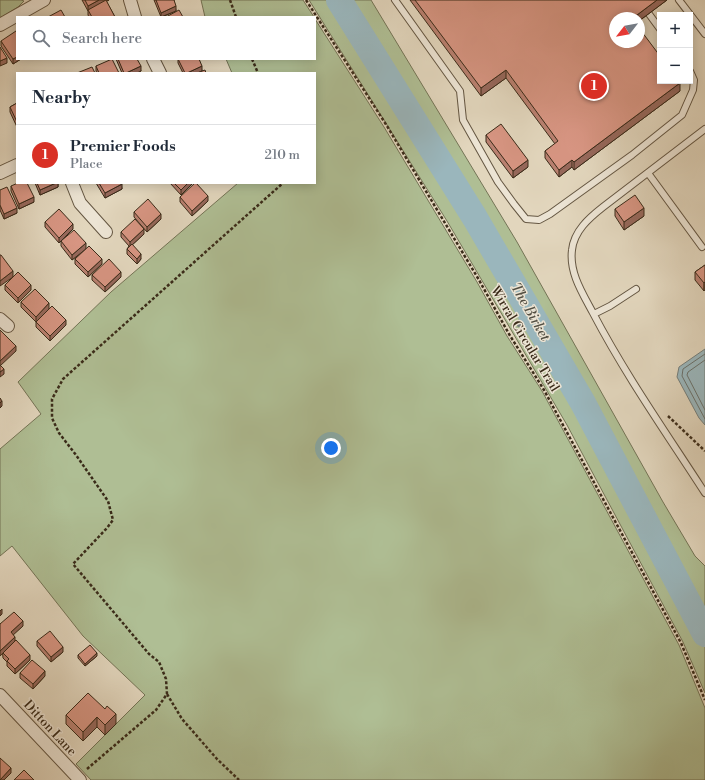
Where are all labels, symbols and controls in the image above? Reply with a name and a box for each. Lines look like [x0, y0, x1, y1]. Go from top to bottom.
north arrow [609, 12, 645, 48]
map controls [657, 12, 693, 84]
button: + [657, 12, 693, 48]
search box [16, 16, 316, 60]
icon: search [30, 27, 52, 49]
text: Search here [62, 29, 142, 48]
button: − [657, 48, 693, 84]
pin: 1 [581, 71, 607, 101]
text: Nearby [32, 87, 91, 109]
text: Premier Foods [70, 137, 176, 156]
text: 1 [42, 147, 48, 163]
text: 210 m [265, 147, 300, 163]
text: Place [70, 156, 102, 172]
water label: The Birket [506, 280, 554, 345]
street label: Wirral Circular Trail [487, 282, 563, 395]
your location [321, 438, 341, 458]
street label: Ditton Lane [20, 697, 80, 760]

